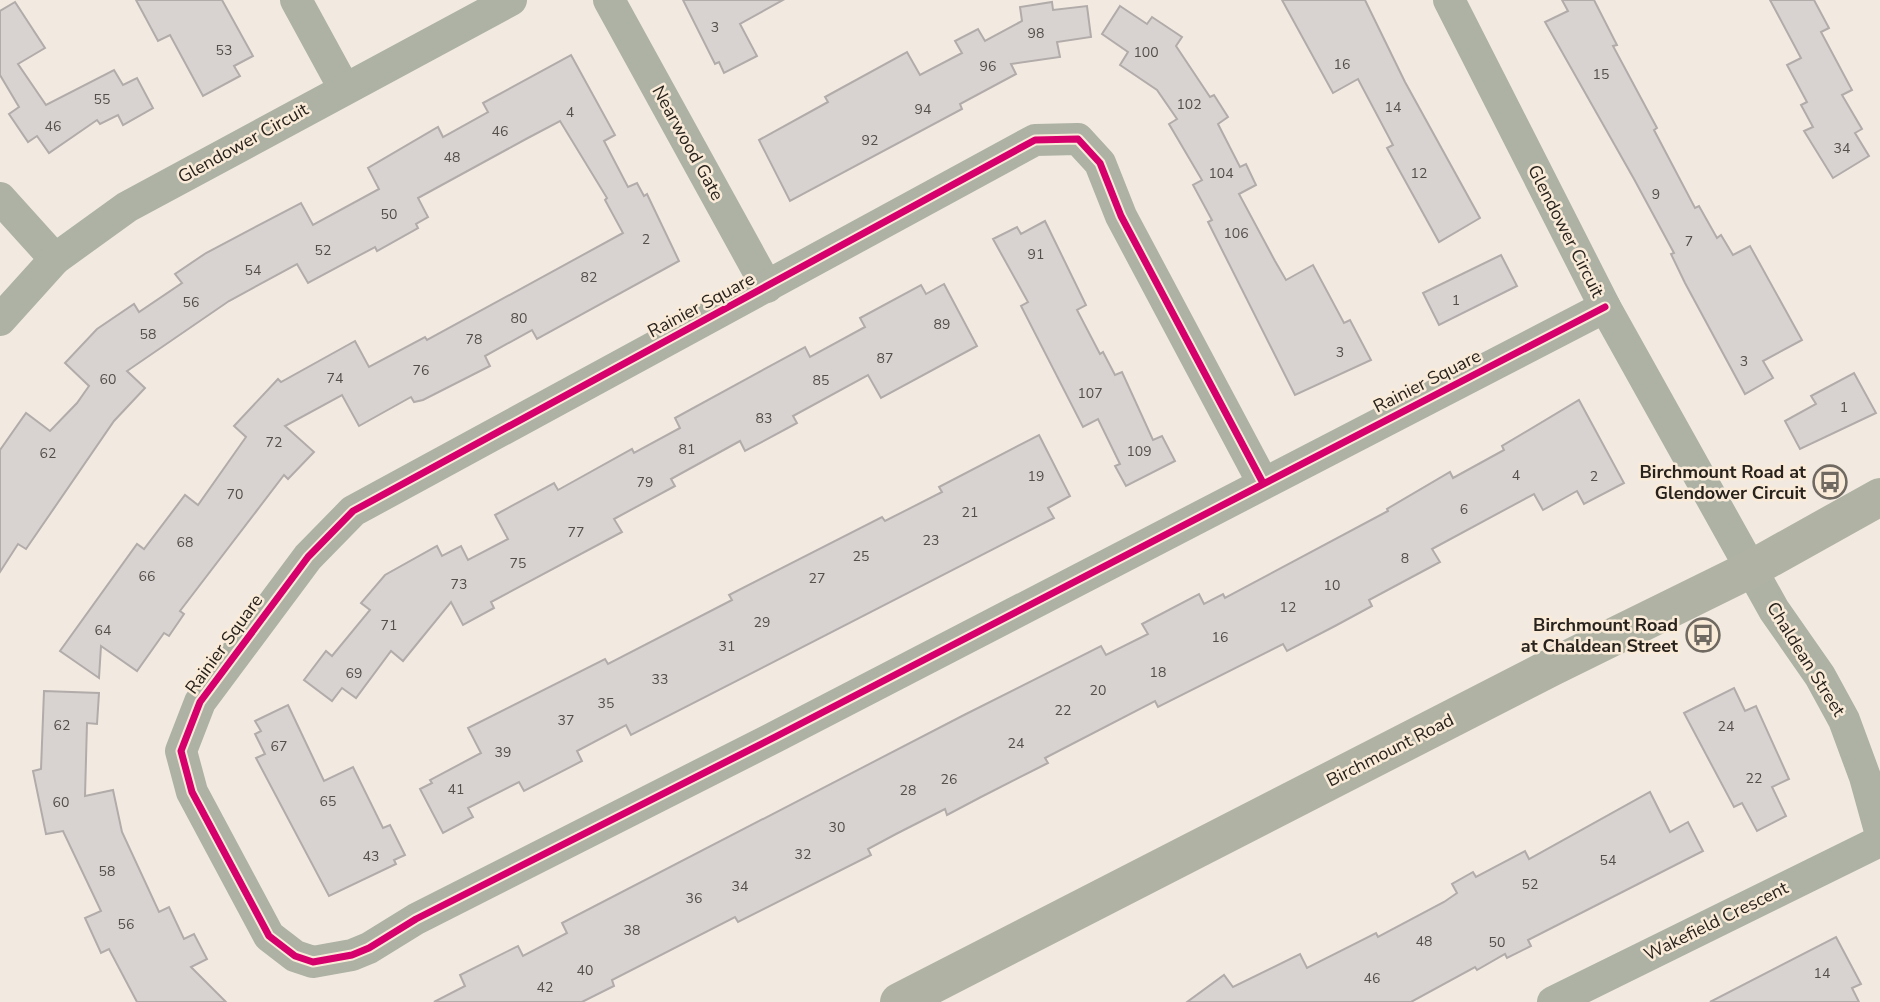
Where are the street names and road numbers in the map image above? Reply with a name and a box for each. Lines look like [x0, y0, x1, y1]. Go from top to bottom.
street label: Nearwood Gate [646, 81, 730, 205]
street label: Glendower Circuit [173, 97, 313, 189]
street label: Glendower Circuit [1522, 161, 1610, 302]
street label: Rainier Square [643, 267, 759, 343]
street label: Rainier Square [1369, 344, 1485, 418]
street label: Rainier Square [180, 589, 268, 699]
street label: Chaldean Street [1761, 597, 1851, 721]
street label: Birchmount Road [1322, 708, 1458, 792]
street label: Wakefield Crescent [1640, 875, 1793, 966]

